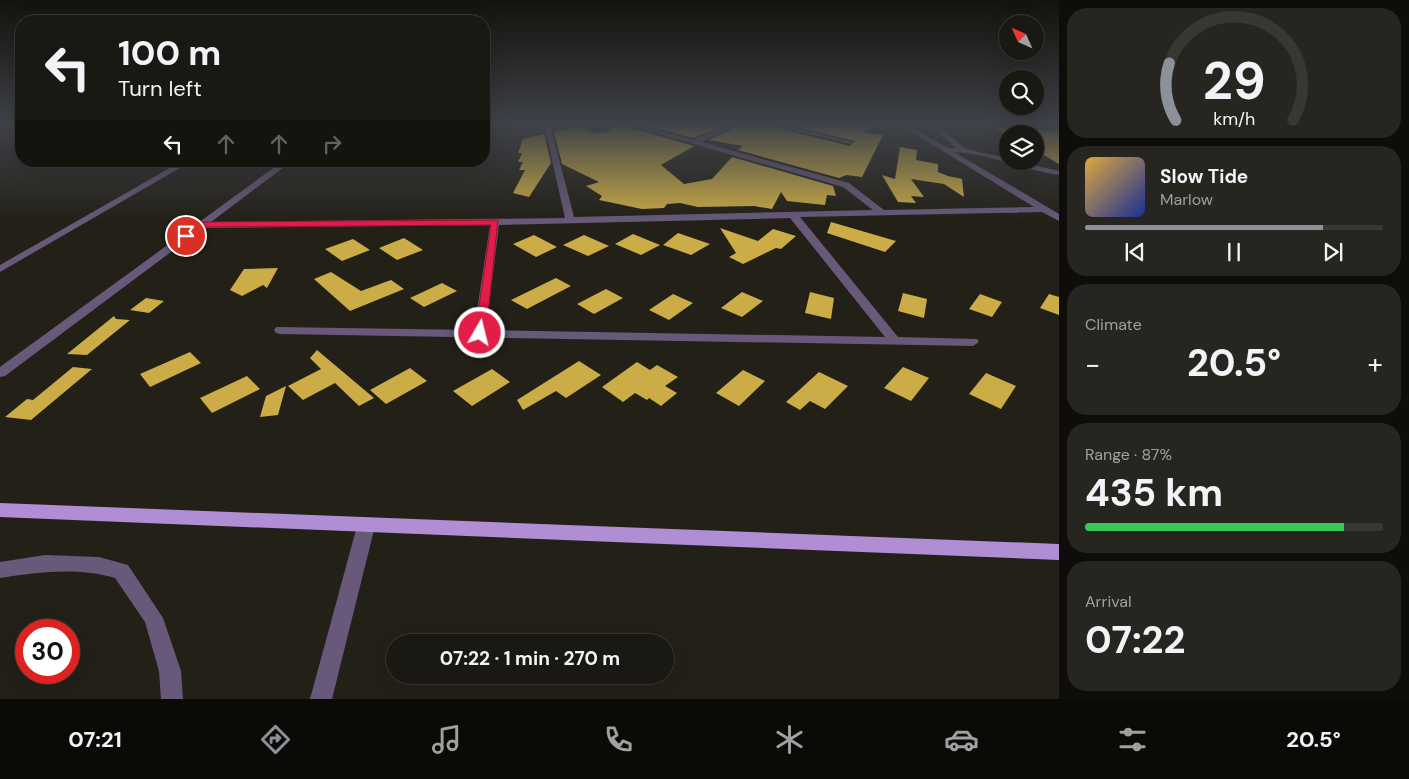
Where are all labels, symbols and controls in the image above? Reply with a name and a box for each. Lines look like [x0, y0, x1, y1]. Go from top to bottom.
north arrow [999, 15, 1044, 60]
map controls [999, 15, 1044, 170]
text: 100 m [118, 30, 221, 76]
icon: left [35, 35, 100, 100]
text: 29 [1203, 47, 1265, 115]
button: search [999, 70, 1044, 115]
text: Turn left [118, 74, 202, 103]
text: km/h [1213, 107, 1255, 131]
button: layers [999, 125, 1044, 170]
icon: left [159, 130, 187, 158]
icon: ahead [212, 130, 240, 158]
icon: ahead [265, 130, 293, 158]
icon: right [318, 130, 346, 158]
text: Slow Tide [1160, 164, 1248, 189]
text: Marlow [1160, 189, 1213, 210]
pin [165, 215, 207, 257]
icon: arrive [172, 222, 200, 250]
icon: previous [1121, 238, 1149, 266]
icon: pause [1220, 238, 1248, 266]
icon: next [1319, 238, 1347, 266]
position arrow [453, 306, 505, 358]
text: Climate [1085, 314, 1142, 335]
text: 20.5° [1187, 338, 1281, 388]
text: − [1085, 346, 1100, 383]
text: + [1368, 346, 1383, 383]
text: Range · 87% [1085, 444, 1172, 465]
text: 435 km [1085, 468, 1223, 518]
text: Arrival [1085, 591, 1132, 612]
text: 07:22 [1085, 615, 1185, 665]
speed limit sign: 30 [15, 619, 80, 684]
text: 07:22 · 1 min · 270 m [440, 646, 620, 671]
icon: directions [258, 722, 293, 757]
icon: music [429, 722, 464, 757]
icon: phone [601, 722, 636, 757]
icon: climate [772, 722, 807, 757]
icon: car [944, 722, 979, 757]
icon: filters [1115, 722, 1150, 757]
text: 07:21 [68, 725, 122, 754]
text: 20.5° [1286, 725, 1341, 754]

